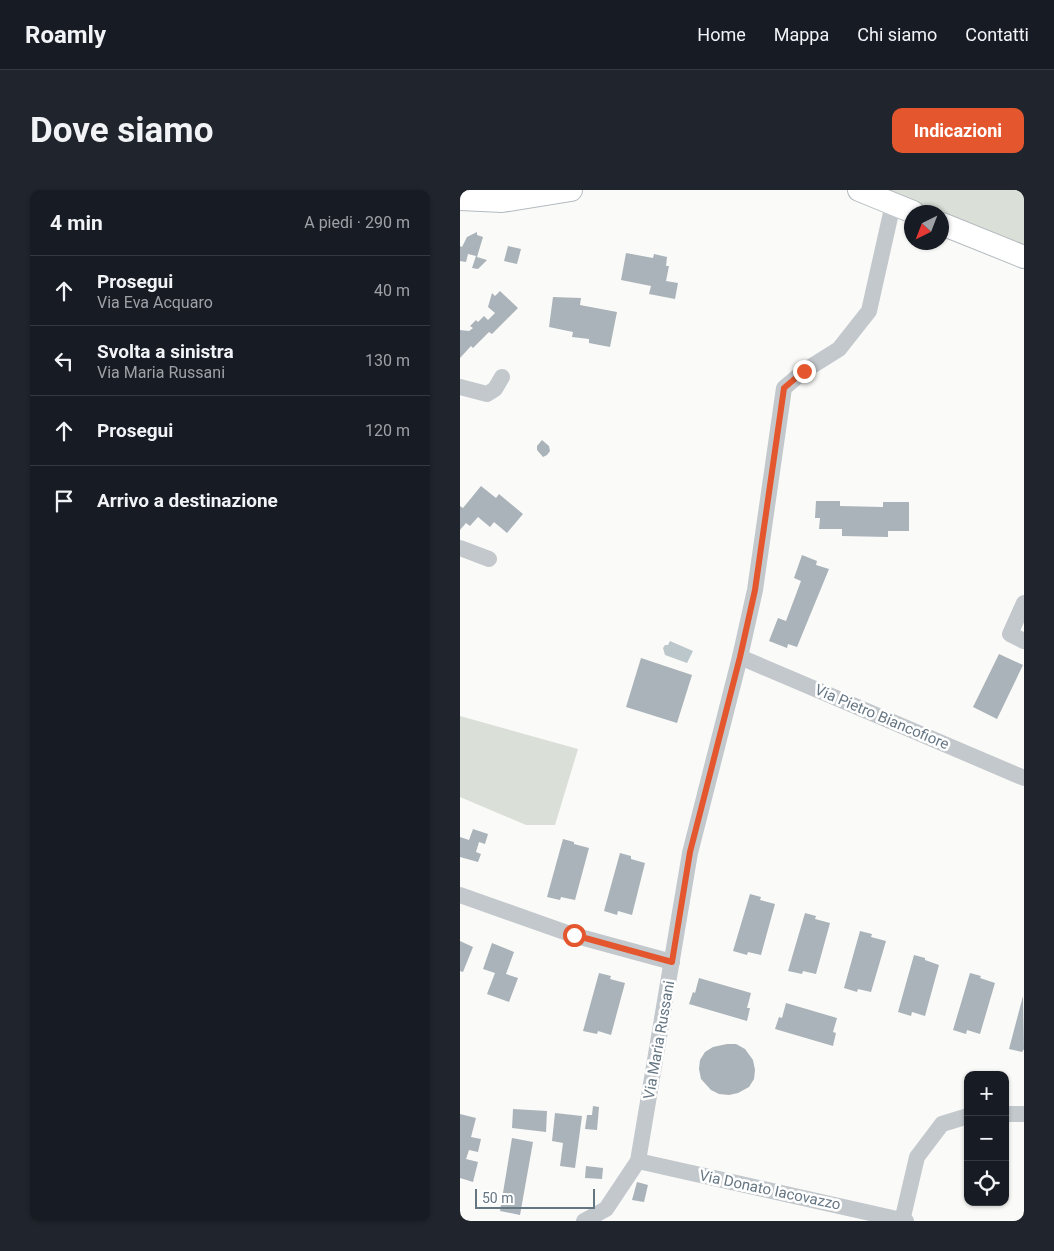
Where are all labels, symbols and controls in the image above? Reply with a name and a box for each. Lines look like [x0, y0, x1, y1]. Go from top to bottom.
text: Roamly [25, 21, 106, 49]
text: Home [697, 24, 746, 45]
text: Mappa [774, 24, 829, 45]
text: Chi siamo [857, 24, 937, 45]
text: Contatti [965, 24, 1029, 45]
button: Indicazioni [892, 108, 1024, 153]
text: Dove siamo [30, 110, 213, 151]
north arrow [904, 205, 949, 250]
text: 4 min [50, 211, 103, 235]
text: A piedi · 290 m [304, 213, 410, 232]
text: Prosegui [97, 270, 173, 293]
icon: ahead [50, 277, 78, 305]
text: 40 m [374, 281, 410, 300]
text: Via Eva Acquaro [97, 293, 213, 312]
text: Svolta a sinistra [97, 340, 234, 363]
icon: left [50, 347, 78, 375]
text: 130 m [365, 351, 410, 370]
route end [793, 360, 816, 383]
text: Via Maria Russani [97, 363, 225, 382]
icon: ahead [50, 417, 78, 445]
text: Prosegui [97, 419, 173, 442]
text: 120 m [365, 421, 410, 440]
icon: arrive [50, 487, 78, 515]
text: Arrivo a destinazione [97, 489, 278, 512]
street label: Via Pietro Biancofiore [812, 681, 952, 753]
route start [563, 924, 586, 947]
street label: Via Maria Russani [640, 979, 678, 1101]
map controls [964, 1071, 1009, 1206]
button: + [964, 1071, 1009, 1116]
button: − [964, 1116, 1009, 1161]
button: locate [964, 1161, 1009, 1206]
street label: Via Donato Iacovazzo [698, 1166, 842, 1214]
scale bar [475, 1186, 595, 1209]
text: 50 m [482, 1190, 514, 1206]

